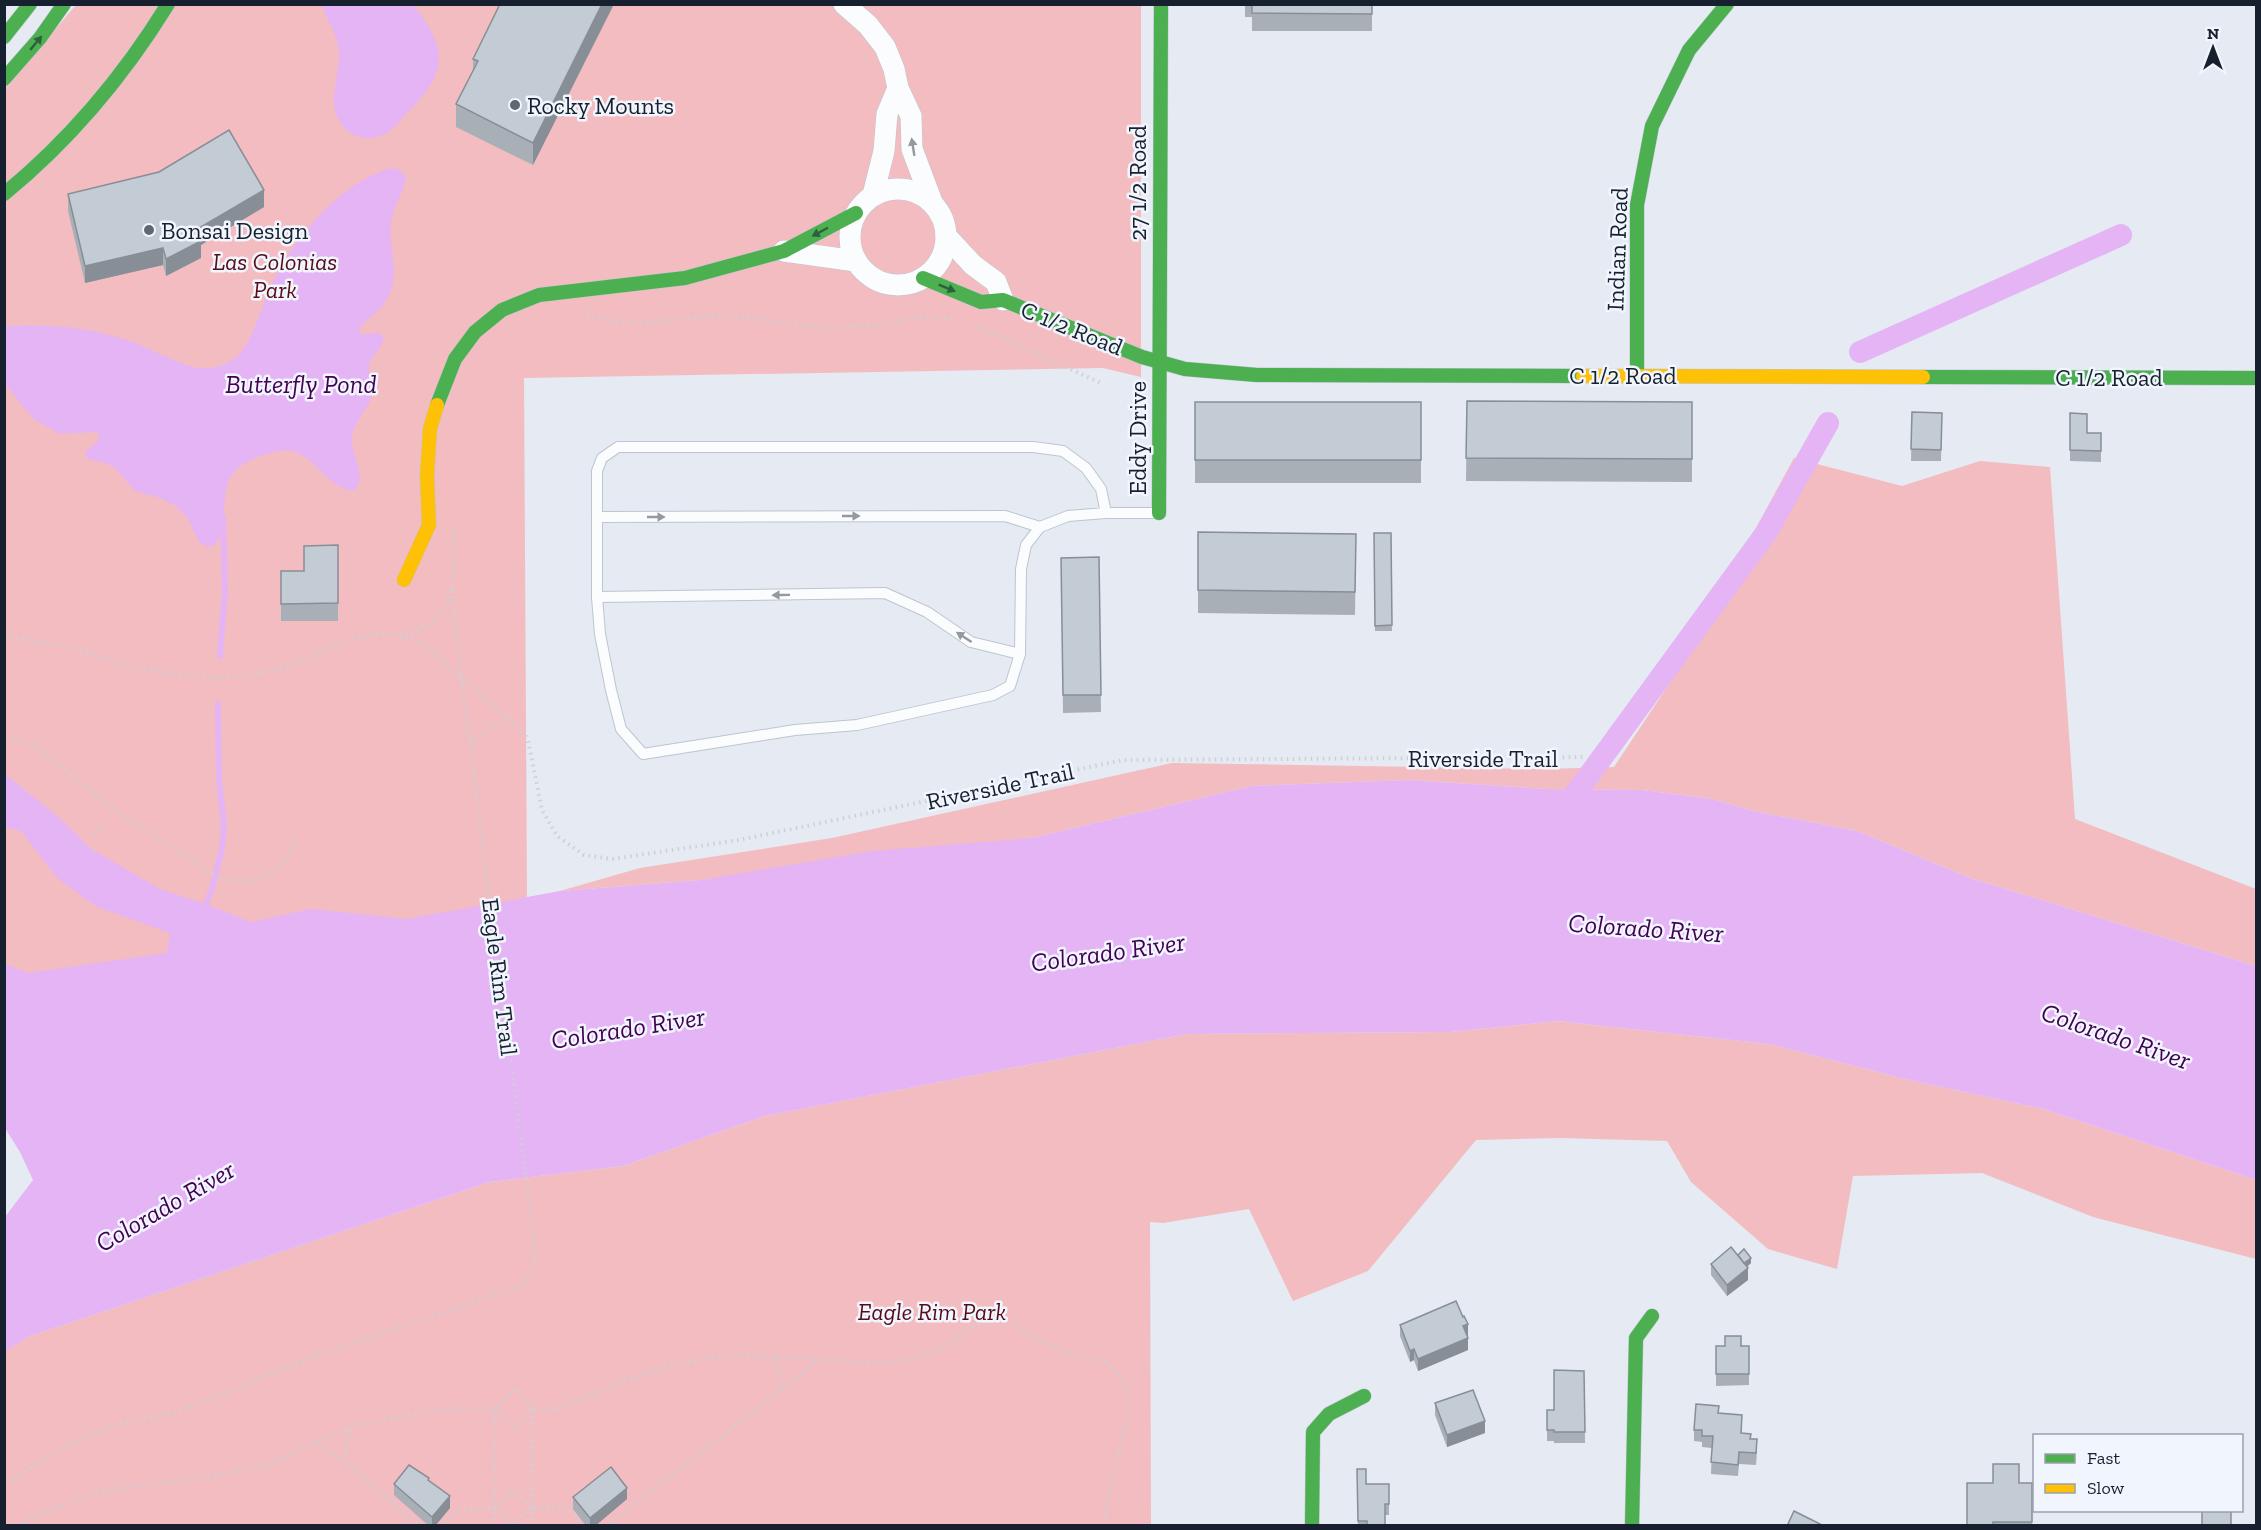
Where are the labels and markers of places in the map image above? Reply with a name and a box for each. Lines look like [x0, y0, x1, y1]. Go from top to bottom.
place label: Rocky Mounts [527, 91, 674, 120]
marker: Rocky Mounts [508, 98, 522, 112]
place label: Bonsai Design [161, 216, 308, 245]
marker: Bonsai Design [142, 223, 156, 237]

